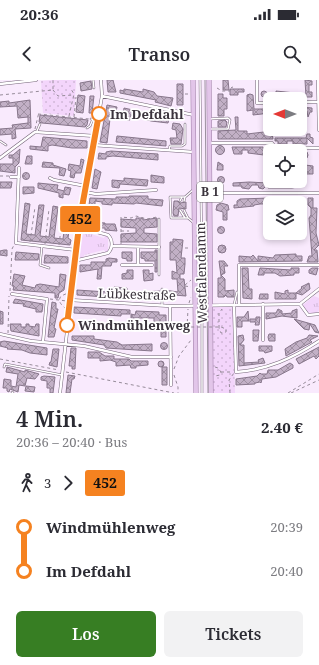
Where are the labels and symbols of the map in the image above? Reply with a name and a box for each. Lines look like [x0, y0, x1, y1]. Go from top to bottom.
north arrow [263, 92, 307, 136]
place label: Im Defdahl [110, 105, 184, 123]
marker: Im Defdahl [91, 106, 107, 122]
road number: B 1 [197, 182, 223, 202]
line badge: 452 [57, 206, 103, 232]
street label: Westfalendamm [191, 222, 211, 324]
street label: Lübkestraße [98, 284, 176, 304]
place label: Windmühlenweg [78, 316, 191, 334]
marker: Windmühlenweg [59, 317, 75, 333]

